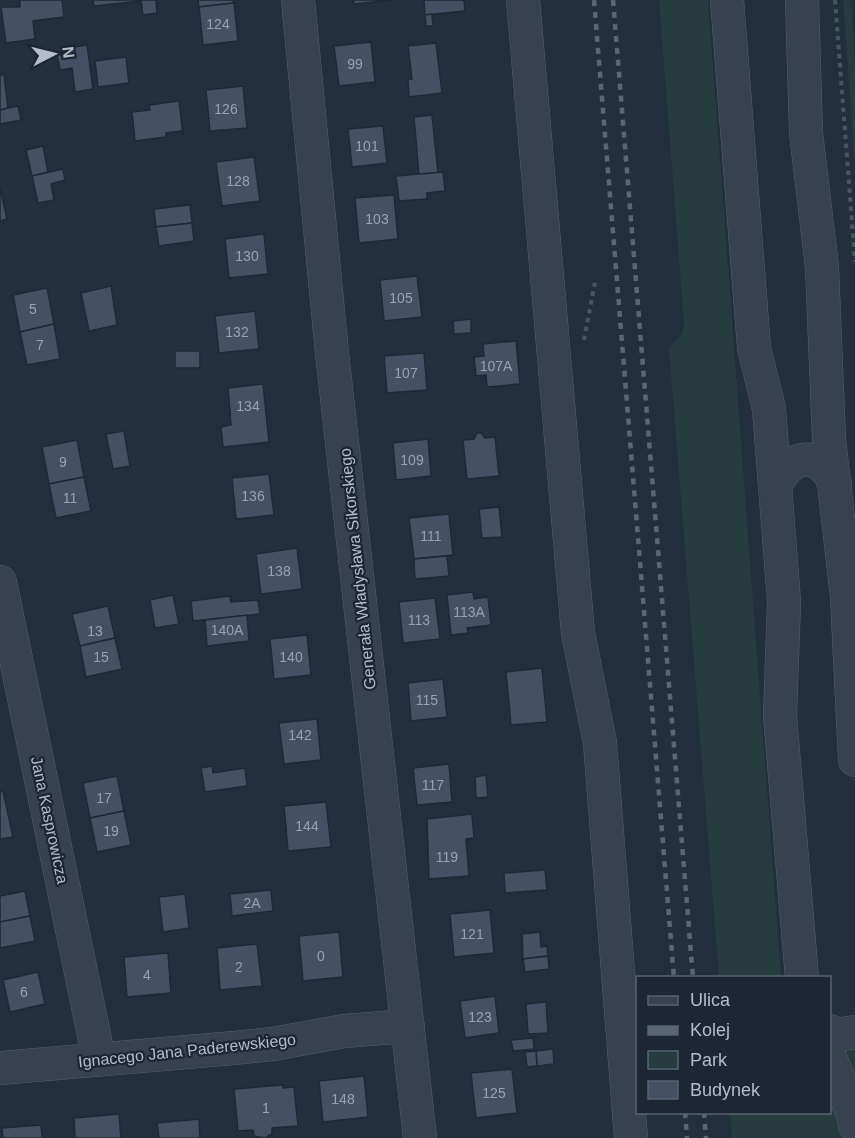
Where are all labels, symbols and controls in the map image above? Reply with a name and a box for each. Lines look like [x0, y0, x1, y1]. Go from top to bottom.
house number: 124 [206, 16, 230, 32]
north arrow [24, 24, 84, 84]
text: N [59, 45, 78, 59]
house number: 99 [347, 56, 363, 72]
house number: 126 [214, 101, 238, 117]
house number: 101 [355, 138, 379, 154]
house number: 128 [226, 173, 250, 189]
house number: 103 [365, 211, 389, 227]
house number: 130 [235, 248, 259, 264]
house number: 105 [389, 290, 413, 306]
house number: 5 [29, 301, 37, 317]
house number: 132 [225, 324, 249, 340]
house number: 7 [36, 337, 44, 353]
house number: 107A [480, 358, 513, 374]
house number: 107 [394, 365, 418, 381]
house number: 134 [236, 398, 260, 414]
street label: Generała Władysława Sikorskiego [336, 447, 379, 691]
house number: 109 [400, 452, 424, 468]
house number: 9 [59, 454, 67, 470]
house number: 136 [241, 488, 265, 504]
house number: 11 [63, 490, 77, 506]
house number: 111 [420, 528, 442, 544]
house number: 138 [267, 563, 291, 579]
house number: 113A [453, 604, 485, 620]
house number: 113 [408, 612, 430, 628]
house number: 140A [211, 622, 244, 638]
house number: 13 [87, 623, 103, 639]
house number: 15 [93, 649, 109, 665]
house number: 140 [279, 649, 303, 665]
house number: 115 [416, 692, 438, 708]
house number: 142 [288, 727, 312, 743]
street label: Jana Kasprowicza [28, 755, 71, 885]
house number: 117 [422, 777, 444, 793]
house number: 17 [96, 790, 112, 806]
house number: 144 [295, 818, 319, 834]
house number: 19 [103, 823, 119, 839]
house number: 119 [436, 849, 458, 865]
house number: 2A [243, 895, 261, 911]
house number: 121 [460, 926, 484, 942]
house number: 0 [317, 948, 325, 964]
house number: 2 [235, 959, 243, 975]
house number: 4 [143, 967, 151, 983]
legend [636, 976, 831, 1114]
house number: 6 [20, 984, 28, 1000]
text: Ulica [690, 990, 731, 1010]
house number: 123 [468, 1009, 492, 1025]
text: Kolej [690, 1020, 730, 1040]
street label: Ignacego Jana Paderewskiego [77, 1031, 297, 1070]
text: Park [690, 1050, 728, 1070]
text: Budynek [690, 1080, 761, 1100]
house number: 125 [482, 1085, 506, 1101]
house number: 148 [331, 1091, 355, 1107]
house number: 1 [262, 1100, 270, 1116]

